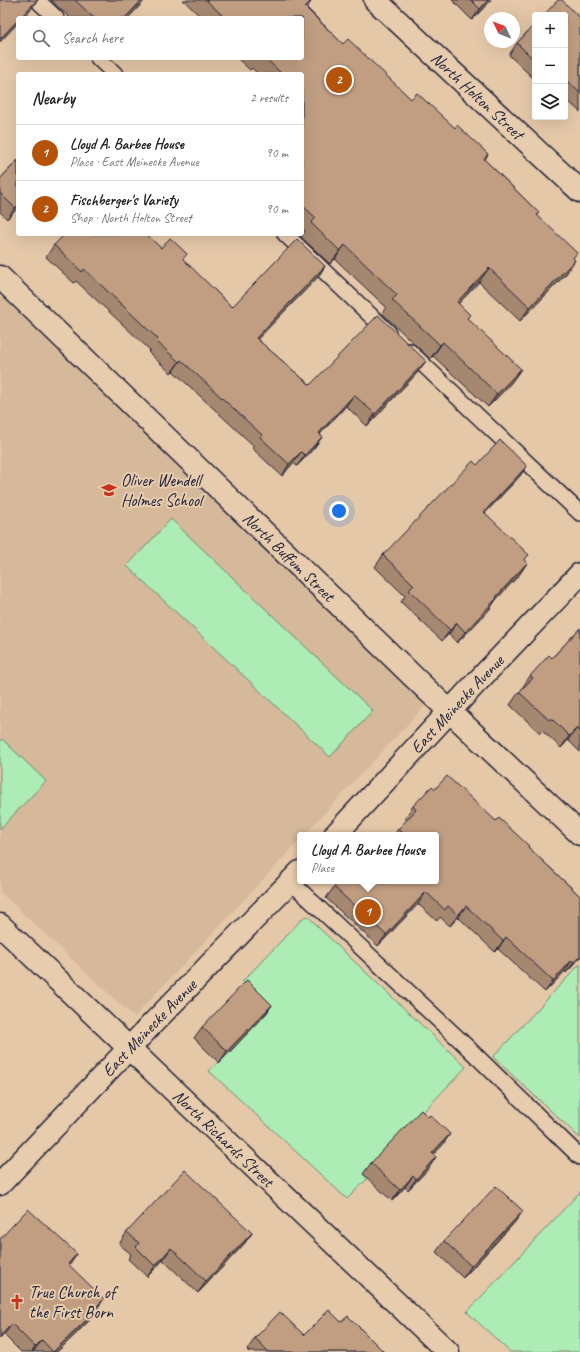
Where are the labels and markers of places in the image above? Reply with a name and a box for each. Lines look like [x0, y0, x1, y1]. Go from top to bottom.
pin: 2 [326, 65, 352, 95]
place label: Oliver Wendell Holmes School [121, 470, 205, 511]
school or university icon: Oliver Wendell Holmes School [100, 481, 118, 499]
pin: 1 [355, 897, 381, 927]
place label: True Church of the First Born [29, 1282, 119, 1323]
church icon: True Church of the First Born [8, 1293, 26, 1311]

